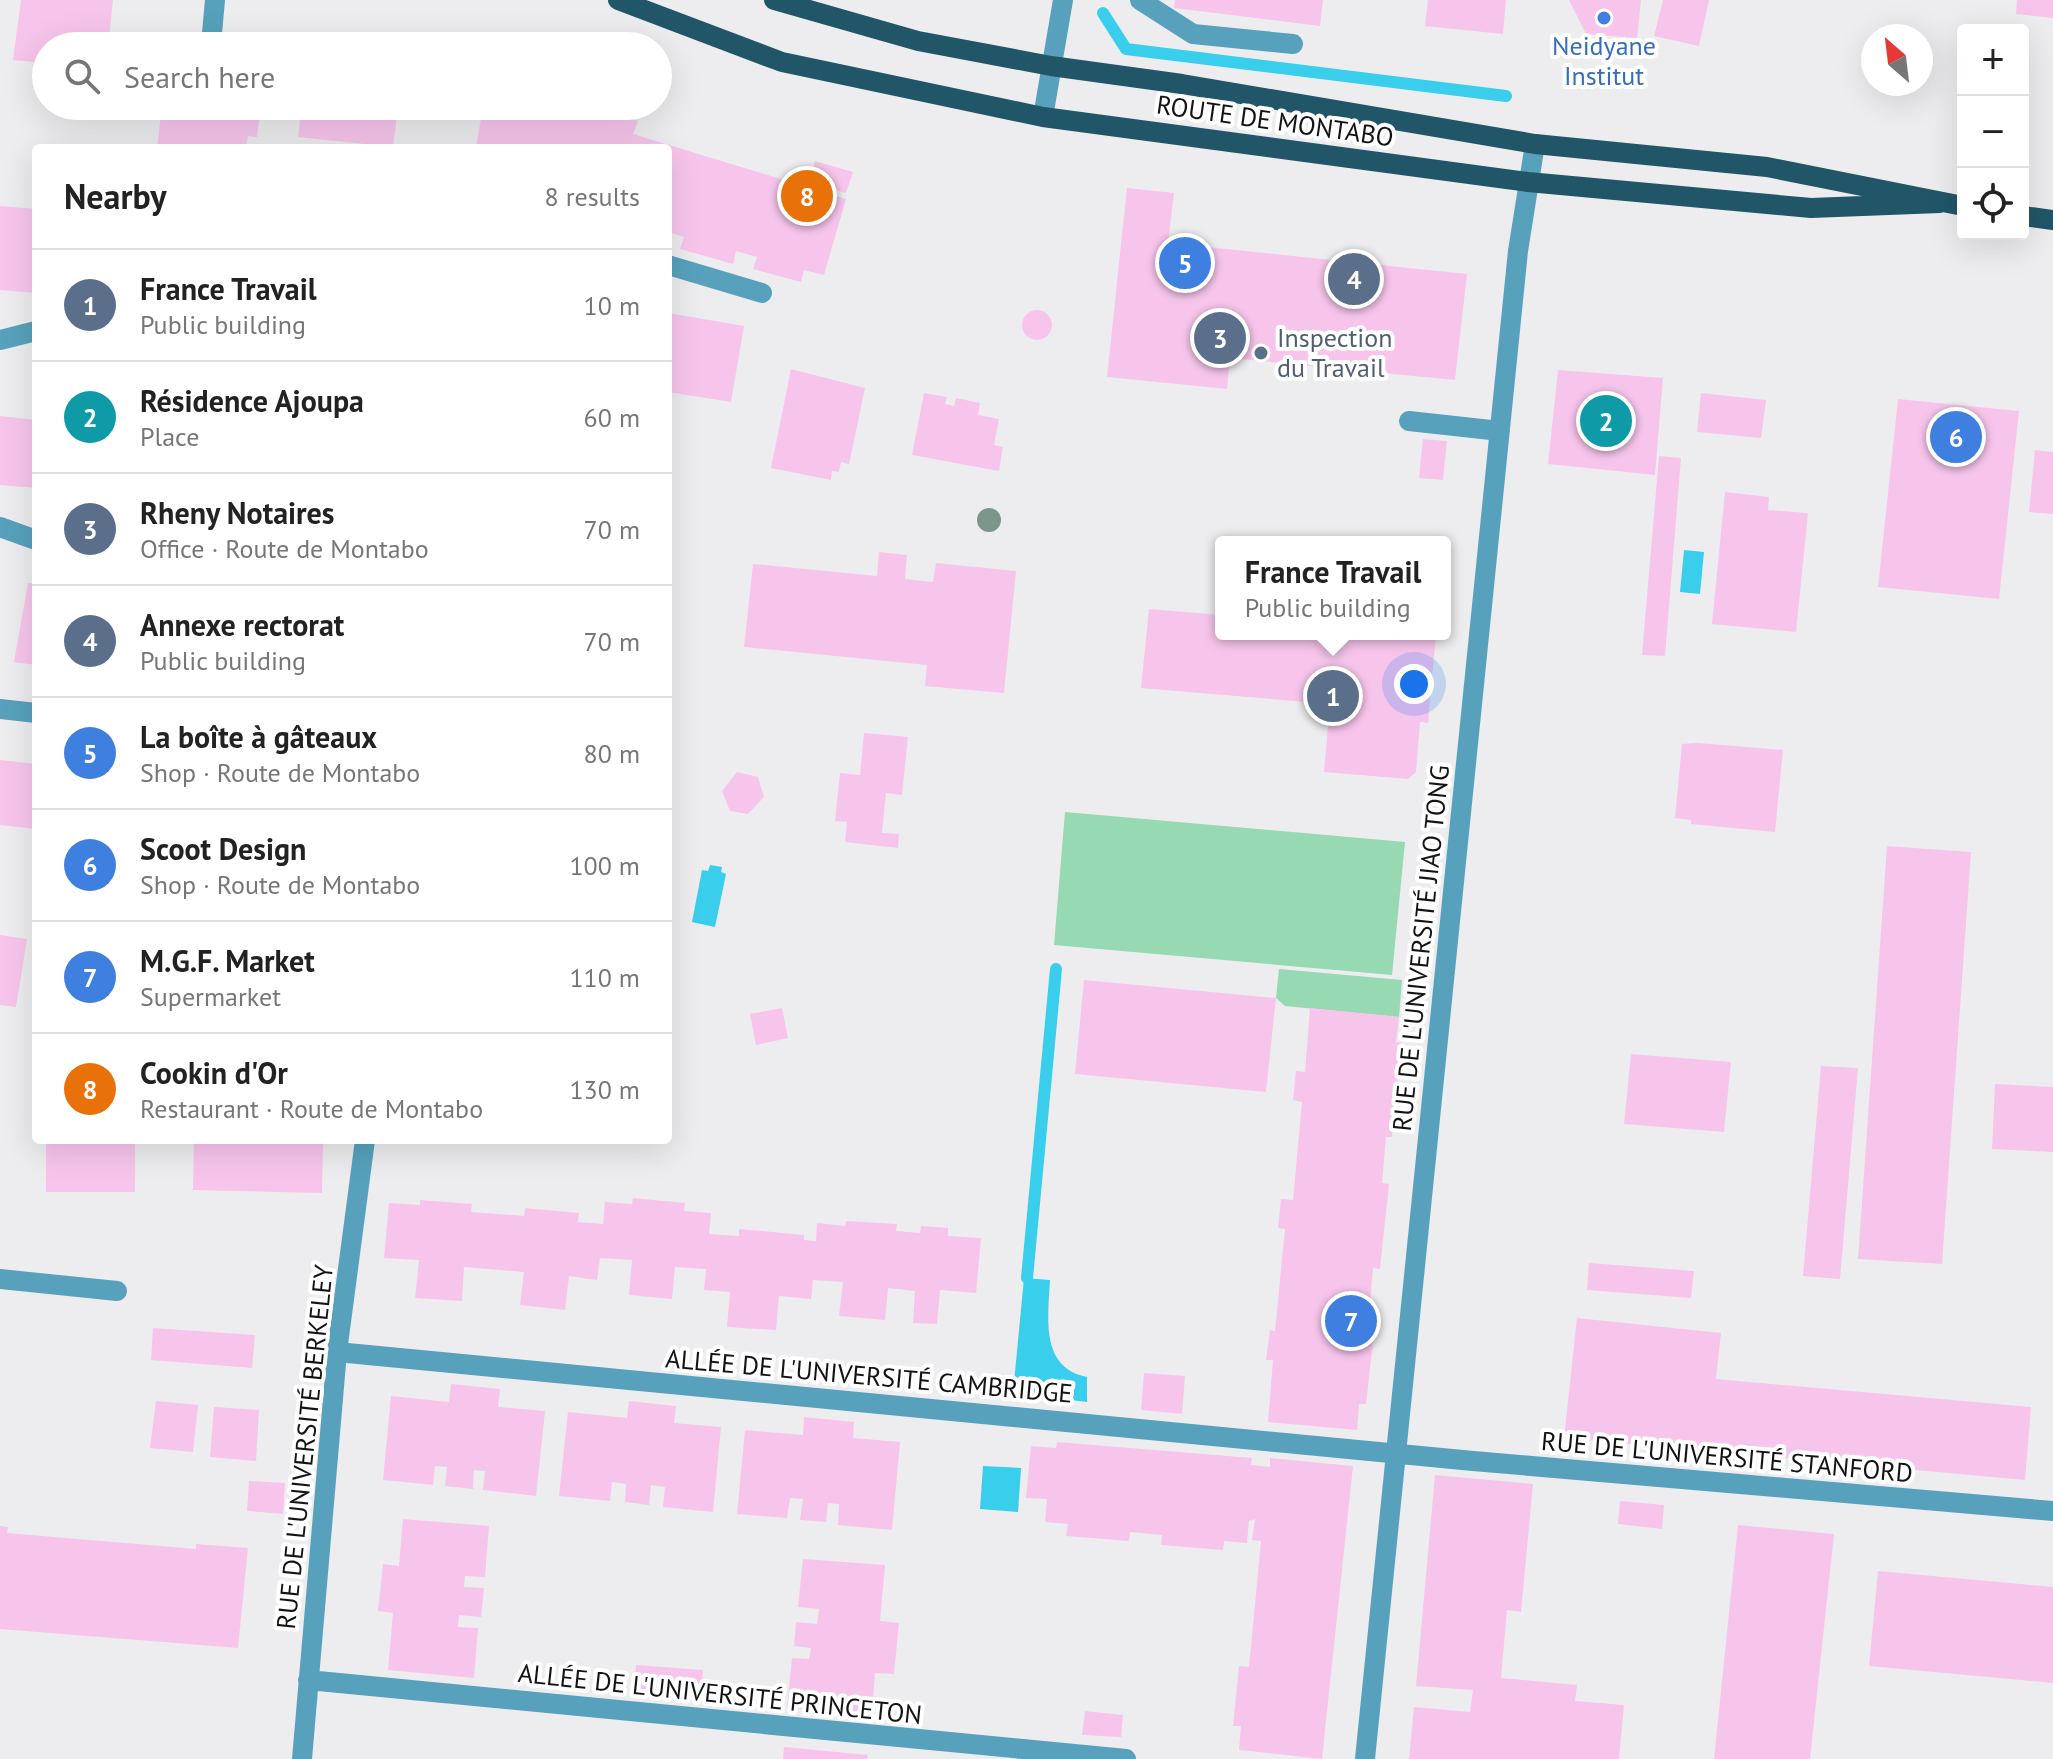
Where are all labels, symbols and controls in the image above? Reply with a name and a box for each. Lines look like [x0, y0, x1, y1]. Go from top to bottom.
marker: Neidyane Institut [1595, 9, 1613, 27]
north arrow [1861, 24, 1933, 96]
map controls [1957, 24, 2029, 240]
button: + [1957, 24, 2029, 96]
place label: Neidyane Institut [1552, 29, 1656, 92]
search box [32, 32, 672, 120]
icon: search [60, 54, 104, 98]
text: Search here [124, 57, 275, 96]
street label: ROUTE DE MONTABO [1154, 88, 1396, 153]
button: − [1957, 96, 2029, 168]
pin: 8 [781, 166, 833, 226]
button: locate [1957, 168, 2029, 240]
text: Nearby [64, 174, 166, 218]
text: 8 results [545, 180, 640, 213]
pin: 5 [1159, 233, 1211, 293]
pin: 4 [1328, 249, 1380, 309]
text: France Travail [140, 269, 317, 308]
text: 1 [83, 289, 97, 322]
text: 10 m [584, 289, 640, 322]
text: Public building [140, 308, 306, 341]
pin: 3 [1194, 308, 1246, 368]
place label: Inspection du Travail [1277, 321, 1392, 384]
marker: Inspection du Travail [1252, 344, 1270, 362]
text: Résidence Ajoupa [140, 381, 364, 420]
pin: 2 [1580, 391, 1632, 451]
text: 2 [83, 401, 97, 434]
text: 60 m [584, 401, 640, 434]
pin: 6 [1930, 407, 1982, 467]
text: Place [140, 420, 199, 453]
text: Rheny Notaires [140, 493, 335, 532]
text: 3 [83, 513, 97, 546]
text: 70 m [584, 513, 640, 546]
text: Office · Route de Montabo [140, 532, 429, 565]
popup [1215, 536, 1451, 640]
text: France Travail [1245, 552, 1421, 591]
text: Public building [1245, 591, 1411, 624]
text: Annexe rectorat [140, 605, 344, 644]
text: 4 [83, 625, 97, 658]
text: 70 m [584, 625, 640, 658]
text: Public building [140, 644, 306, 677]
your location [1394, 664, 1434, 704]
pin: 1 [1307, 666, 1359, 726]
text: La boîte à gâteaux [140, 717, 377, 756]
text: 5 [83, 737, 97, 770]
text: 80 m [584, 737, 640, 770]
text: Shop · Route de Montabo [140, 756, 420, 789]
street label: RUE DE L'UNIVERSITÉ JIAO TONG [1385, 763, 1456, 1133]
text: Scoot Design [140, 829, 306, 868]
text: 6 [83, 849, 97, 882]
text: 100 m [569, 849, 640, 882]
text: Shop · Route de Montabo [140, 868, 420, 901]
text: M.G.F. Market [140, 941, 315, 980]
text: 7 [83, 961, 97, 994]
text: 110 m [569, 961, 640, 994]
text: Supermarket [140, 980, 281, 1013]
text: Cookin d'Or [140, 1053, 288, 1092]
text: 8 [83, 1073, 97, 1106]
text: 130 m [569, 1073, 640, 1106]
text: Restaurant · Route de Montabo [140, 1092, 483, 1125]
street label: RUE DE L'UNIVERSITÉ BERKELEY [269, 1263, 340, 1631]
pin: 7 [1325, 1291, 1377, 1351]
street label: ALLÉE DE L'UNIVERSITÉ CAMBRIDGE [664, 1341, 1074, 1410]
street label: RUE DE L'UNIVERSITÉ STANFORD [1540, 1424, 1914, 1489]
street label: ALLÉE DE L'UNIVERSITÉ PRINCETON [517, 1656, 924, 1731]

